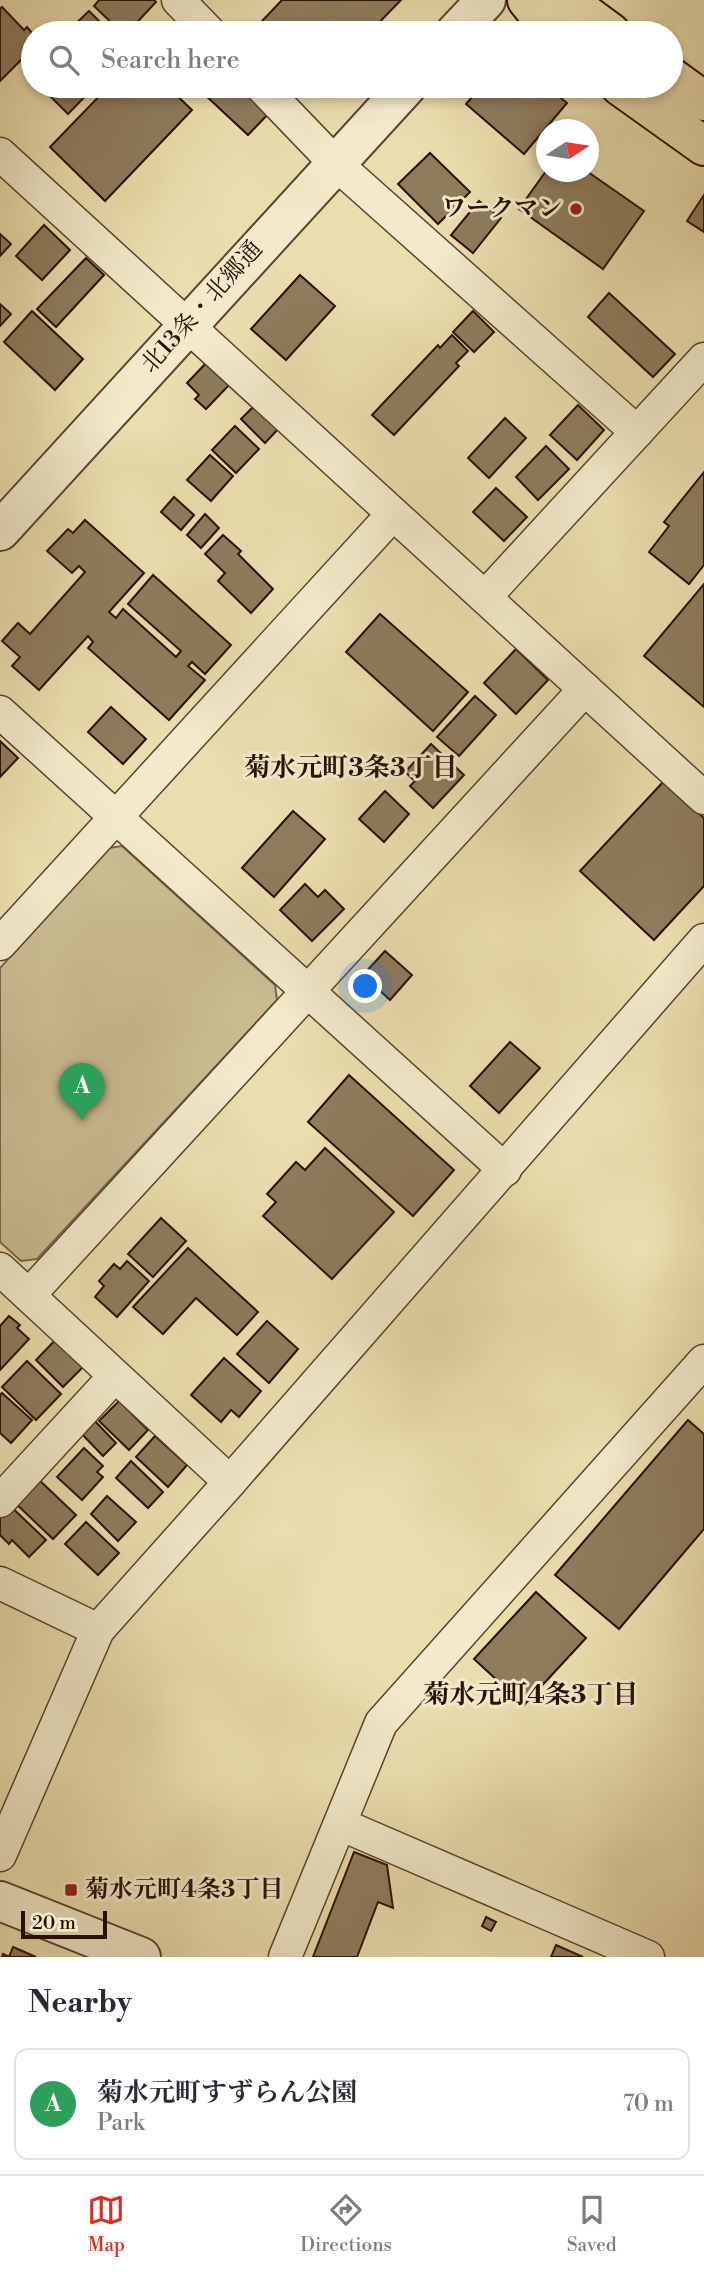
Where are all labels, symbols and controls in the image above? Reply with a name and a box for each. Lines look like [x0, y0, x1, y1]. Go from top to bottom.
search box [21, 21, 683, 98]
icon: search [45, 41, 83, 79]
text: Search here [101, 44, 240, 76]
north arrow [536, 119, 599, 182]
place label: ワークマン [442, 194, 562, 224]
marker: ワークマン [568, 201, 584, 217]
street label: 北13条・北郷通 [135, 235, 269, 379]
district label: 菊水元町3条3丁目 [244, 752, 458, 784]
your location [348, 969, 382, 1003]
pin: A [59, 1063, 105, 1121]
district label: 菊水元町4条3丁目 [423, 1679, 639, 1711]
place label: 菊水元町4条3丁目 [85, 1875, 284, 1905]
marker: 菊水元町4条3丁目 [63, 1882, 79, 1898]
scale bar [21, 1908, 107, 1940]
text: 20 m [32, 1911, 76, 1935]
text: Nearby [28, 1984, 132, 2022]
text: 菊水元町すずらん公園 [97, 2077, 357, 2109]
text: A [45, 2090, 61, 2118]
text: 70 m [623, 2090, 674, 2118]
text: Park [97, 2109, 145, 2137]
tab: Map [87, 2191, 125, 2257]
tab: Directions [300, 2191, 392, 2257]
tab: Saved [567, 2191, 617, 2257]

